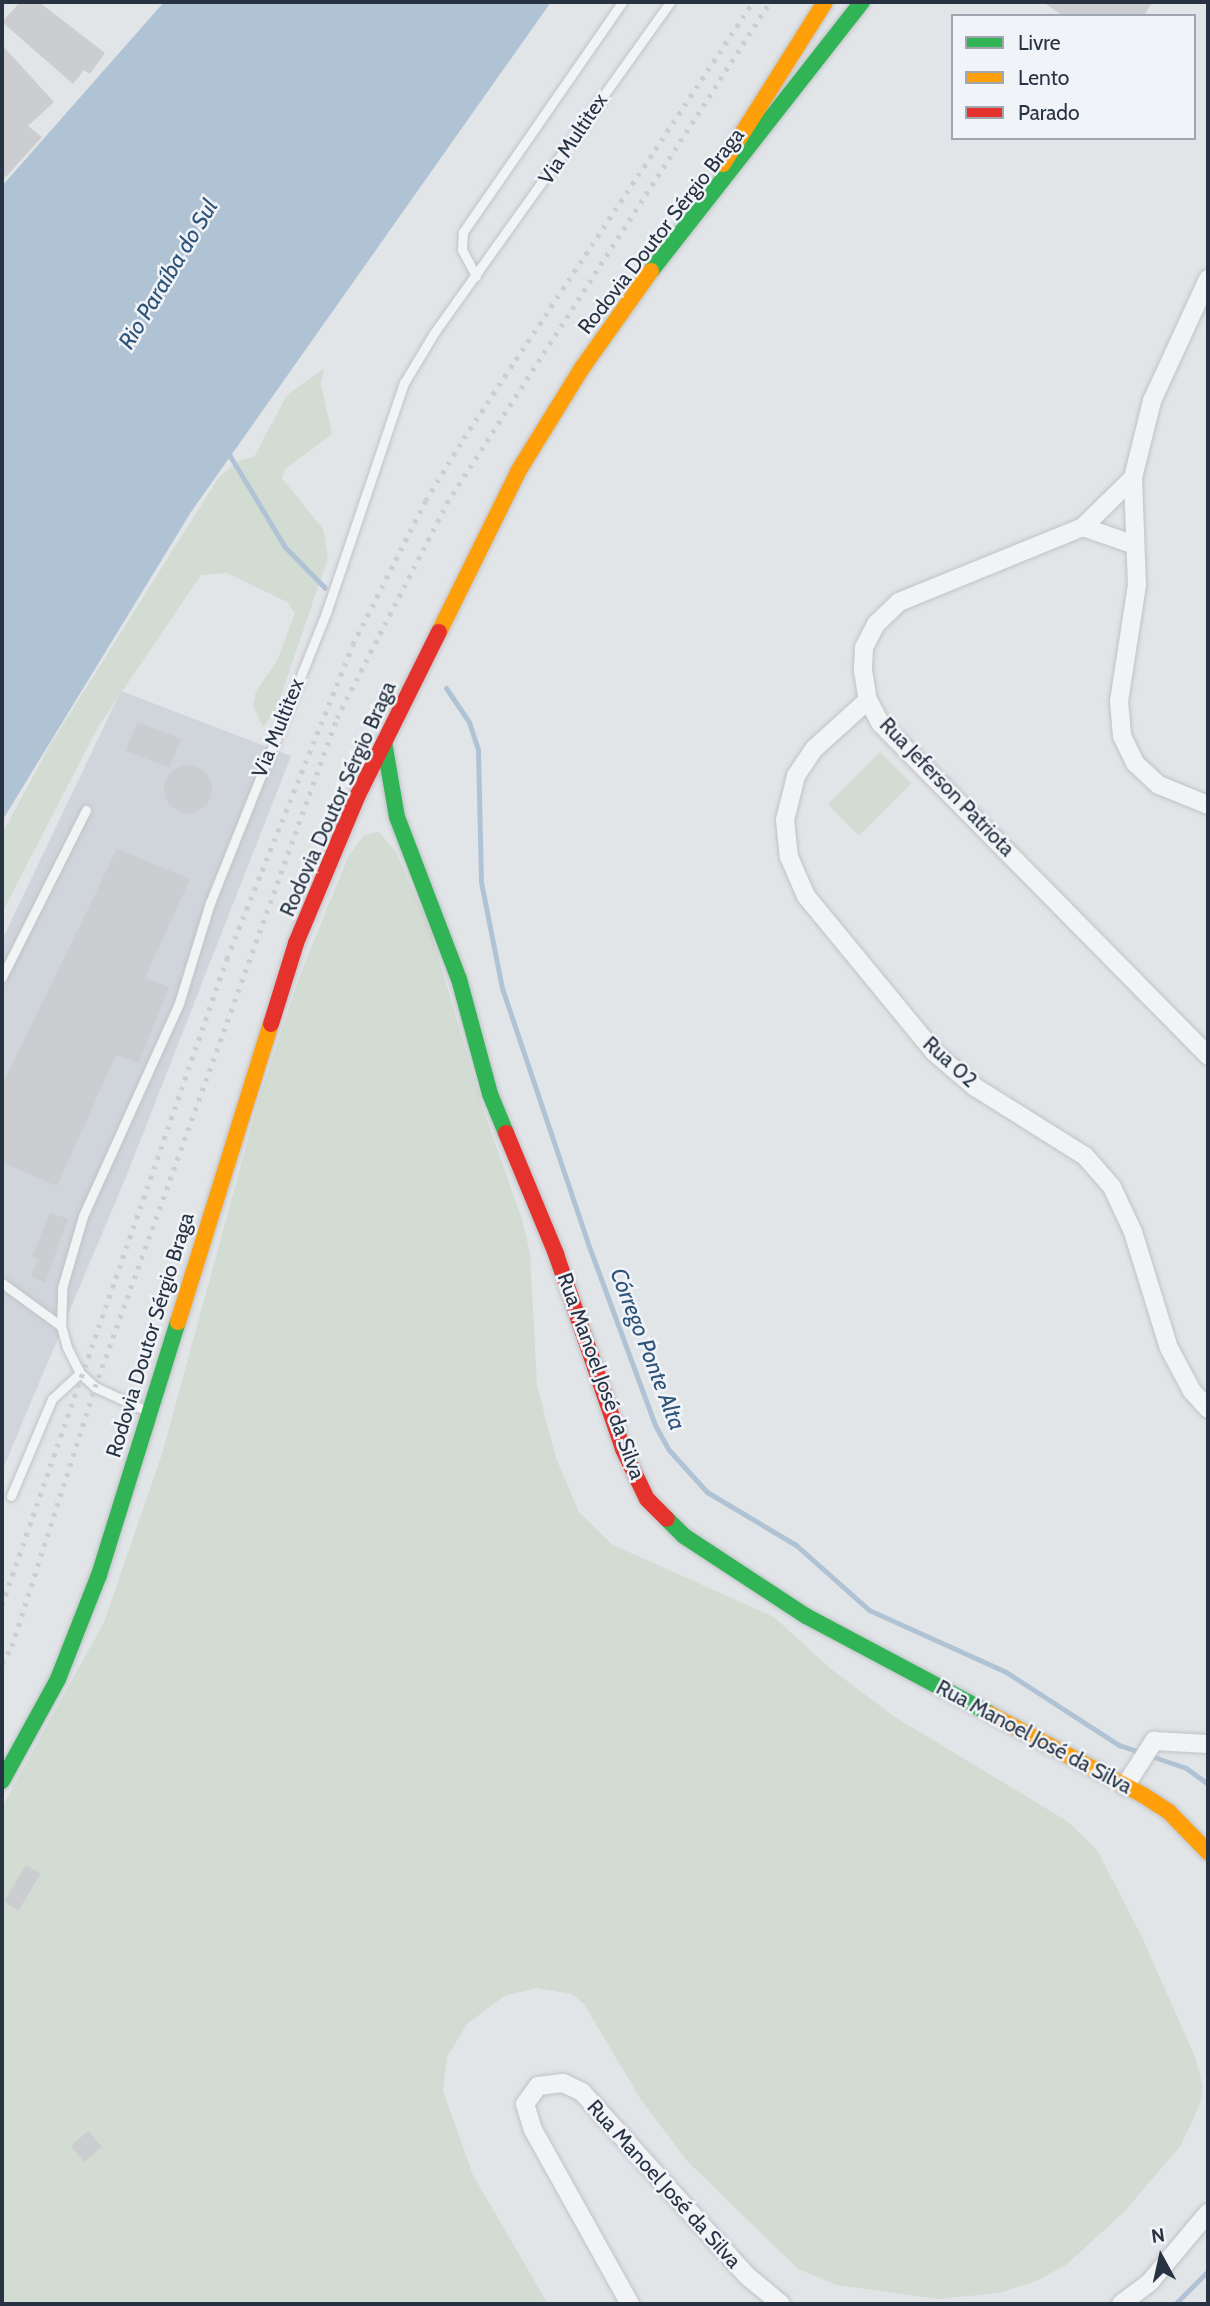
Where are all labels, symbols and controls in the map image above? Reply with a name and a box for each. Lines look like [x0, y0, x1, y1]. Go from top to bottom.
legend [951, 14, 1196, 140]
text: Livre [1018, 30, 1060, 55]
text: Lento [1018, 65, 1069, 90]
street label: Via Multitex [533, 89, 613, 189]
text: Parado [1018, 100, 1080, 125]
street label: Rodovia Doutor Sérgio Braga [573, 123, 749, 339]
water label: Rio Paraíba do Sul [113, 194, 223, 354]
street label: Via Multitex [247, 675, 309, 781]
street label: Rodovia Doutor Sérgio Braga [275, 678, 401, 920]
street label: Rua Jeferson Patriota [874, 712, 1020, 862]
street label: Rua 02 [918, 1031, 982, 1093]
street label: Rodovia Doutor Sérgio Braga [101, 1210, 199, 1460]
water label: Córrego Ponte Alta [604, 1264, 692, 1434]
street label: Rua Manoel José da Silva [552, 1269, 650, 1483]
street label: Rua Manoel José da Silva [932, 1675, 1136, 1799]
street label: Rua Manoel José da Silva [582, 2095, 746, 2273]
north arrow [1126, 2222, 1196, 2292]
text: N [1150, 2223, 1166, 2248]

